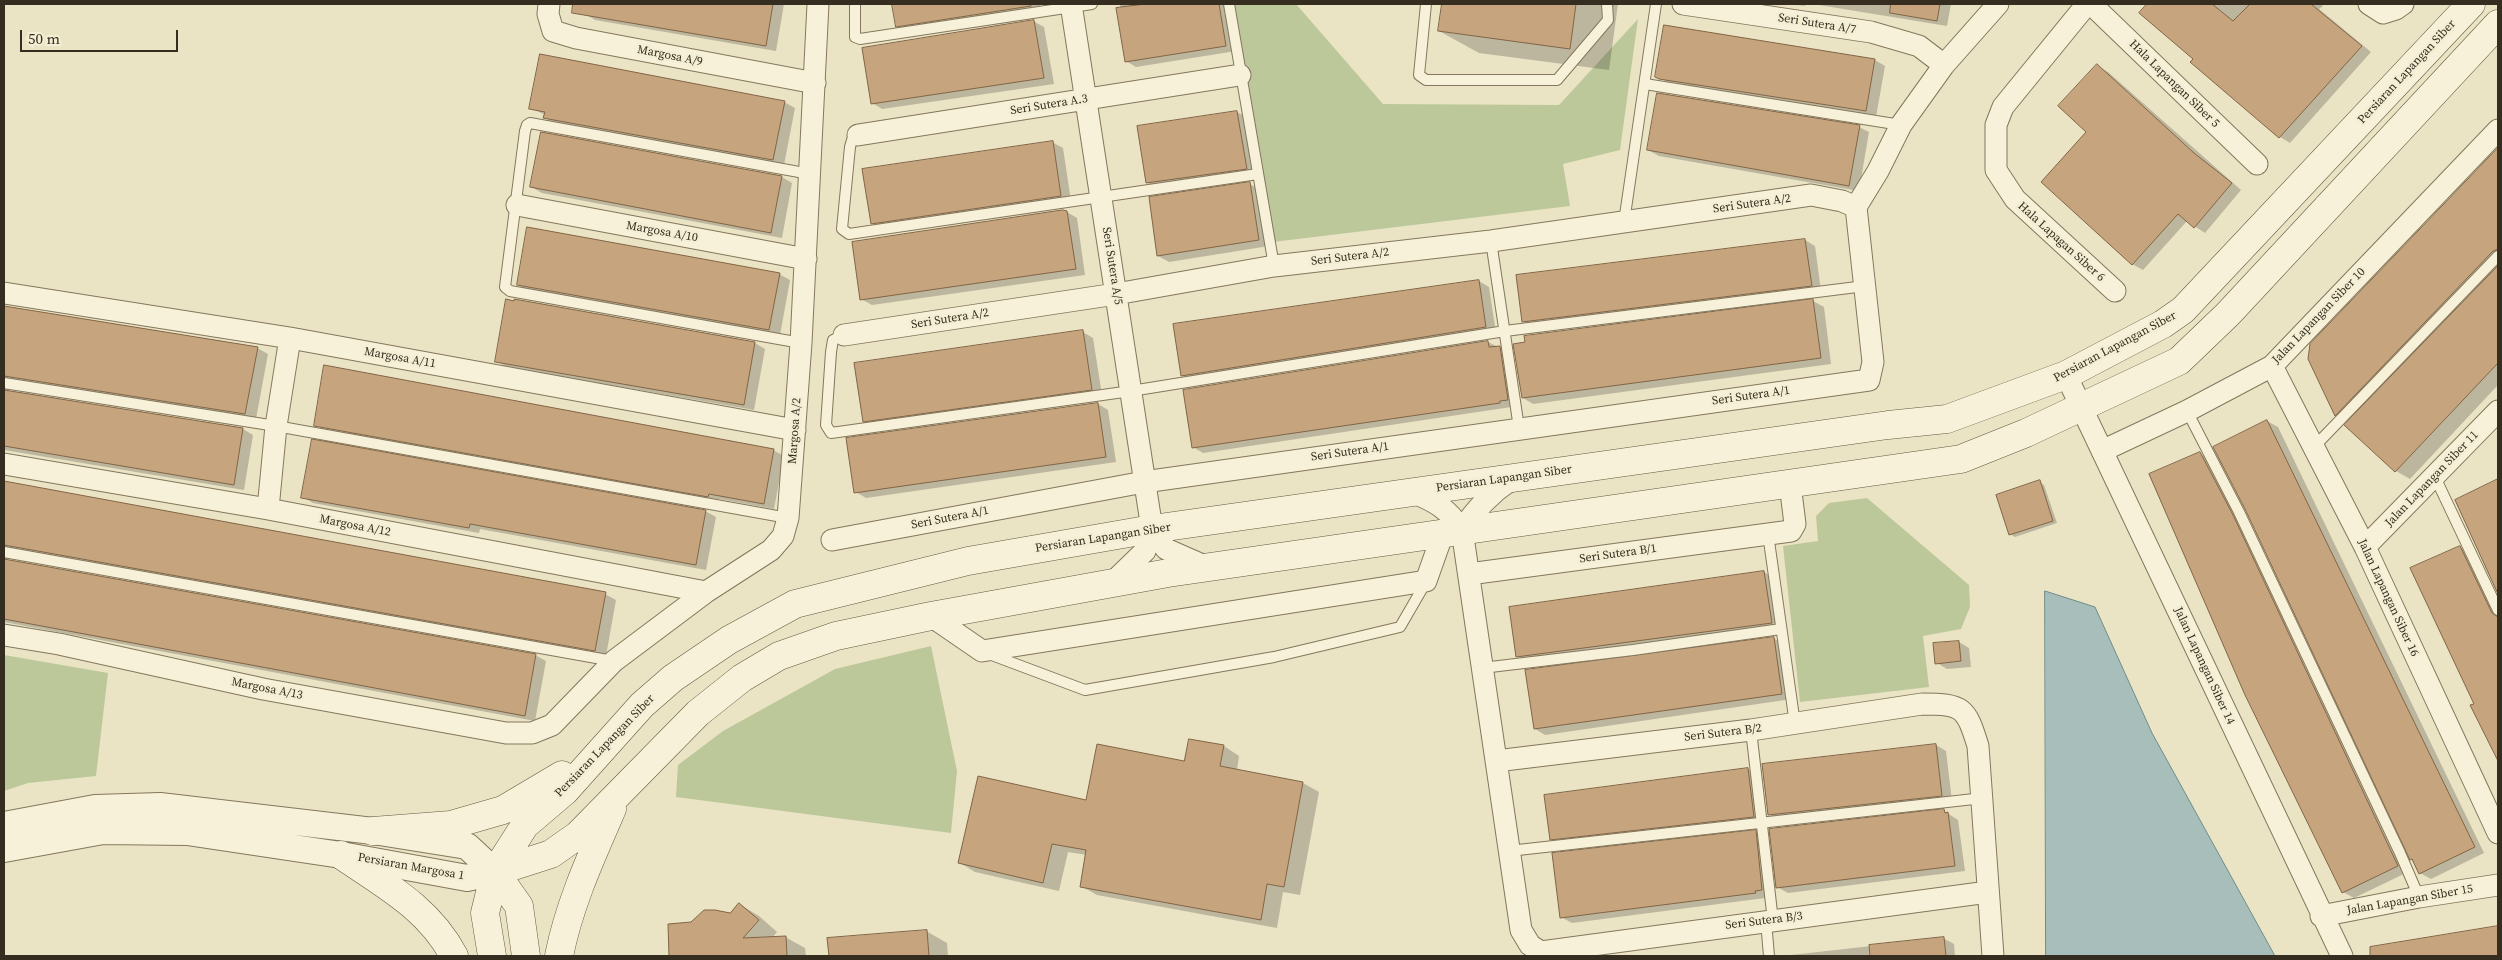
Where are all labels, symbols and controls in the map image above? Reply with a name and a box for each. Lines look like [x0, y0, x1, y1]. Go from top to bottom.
street label: Seri Sutera A/7 [1777, 11, 1857, 37]
street label: Persiaran Lapangan Siber [2355, 17, 2459, 127]
scale bar [22, 20, 180, 52]
text: 50 m [28, 28, 60, 49]
street label: Hala Lapangan Siber 5 [2126, 37, 2222, 131]
street label: Margosa A/9 [636, 43, 704, 69]
street label: Seri Sutera A.3 [1009, 92, 1089, 118]
street label: Seri Sutera A/2 [1712, 191, 1792, 217]
street label: Hala Lapagan Siber 6 [2014, 199, 2108, 285]
street label: Margosa A/10 [625, 219, 699, 245]
street label: Seri Sutera A/5 [1099, 226, 1125, 306]
street label: Seri Sutera A/2 [1310, 245, 1390, 269]
street label: Jalan Lapangan Siber 10 [2269, 265, 2369, 367]
street label: Seri Sutera A/2 [910, 306, 990, 332]
street label: Persiaran Lapangan Siber [2051, 308, 2179, 386]
street label: Margosa A/11 [363, 345, 437, 371]
street label: Seri Sutera A/1 [1711, 383, 1791, 409]
street label: Margosa A/2 [786, 397, 804, 465]
street label: Jalan Lapangan Siber 11 [2382, 428, 2482, 530]
street label: Seri Sutera A/1 [1310, 439, 1390, 465]
street label: Persiaran Lapangan Siber [1435, 462, 1573, 496]
street label: Seri Sutera A/1 [910, 503, 990, 533]
street label: Margosa A/12 [318, 512, 392, 540]
street label: Persiaran Lapangan Siber [1034, 520, 1172, 556]
street label: Jalan Lapangan Siber 16 [2354, 537, 2422, 659]
street label: Seri Sutera B/1 [1578, 541, 1658, 567]
street label: Jalan Lapangan Siber 14 [2170, 605, 2238, 727]
street label: Margosa A/13 [230, 675, 304, 703]
street label: Persiaran Lapangan Siber [552, 692, 658, 800]
street label: Seri Sutera B/2 [1683, 721, 1763, 745]
street label: Persiaran Margosa 1 [356, 851, 466, 883]
street label: Jalan Lapangan Siber 15 [2346, 882, 2474, 918]
street label: Seri Sutera B/3 [1724, 909, 1804, 933]

